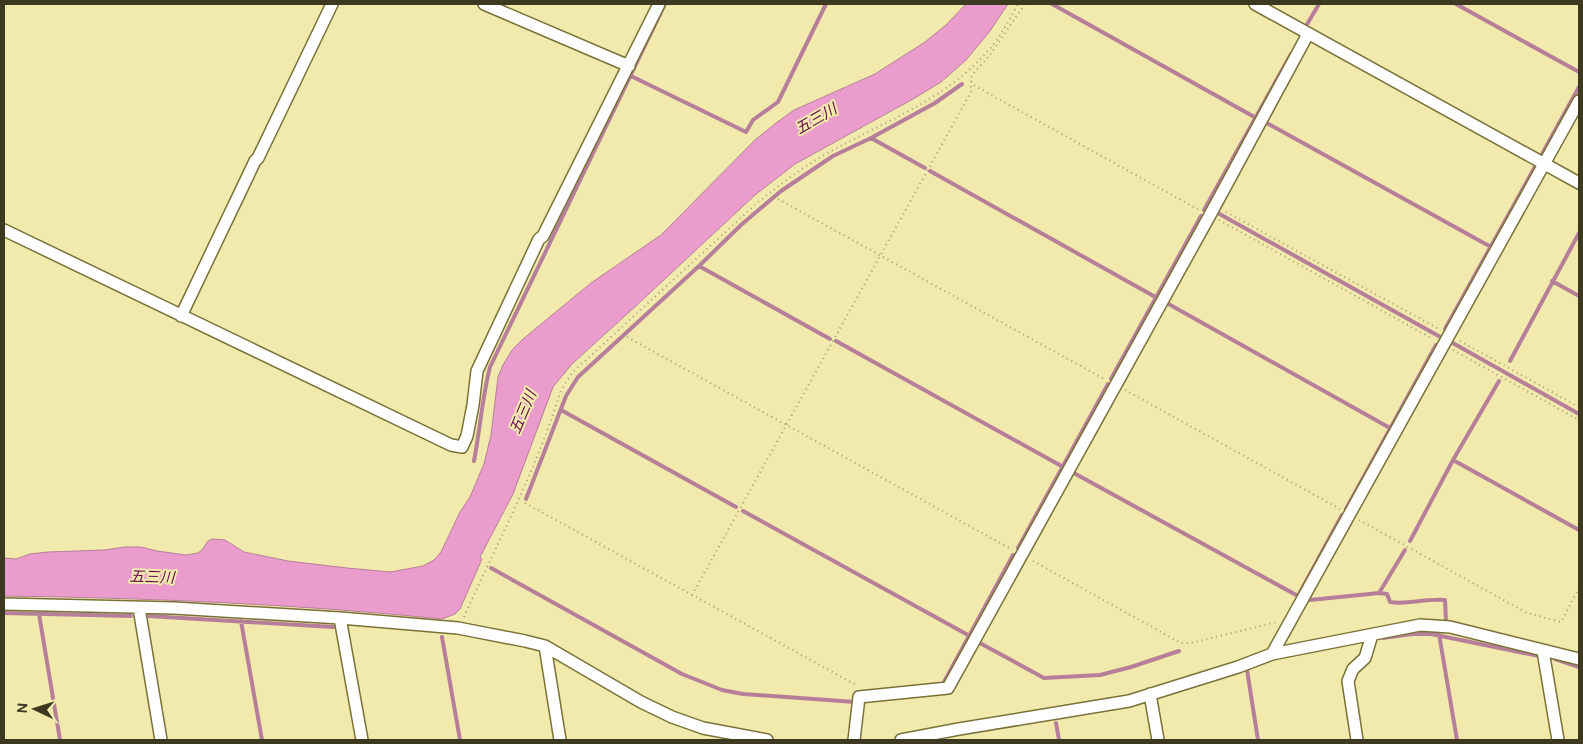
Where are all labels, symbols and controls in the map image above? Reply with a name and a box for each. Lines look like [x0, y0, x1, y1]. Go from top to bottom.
water label: 五三川 [792, 98, 842, 139]
water label: 五三川 [505, 386, 542, 437]
water label: 五三川 [129, 566, 177, 588]
north arrow [10, 684, 60, 734]
text: N [13, 702, 31, 714]

